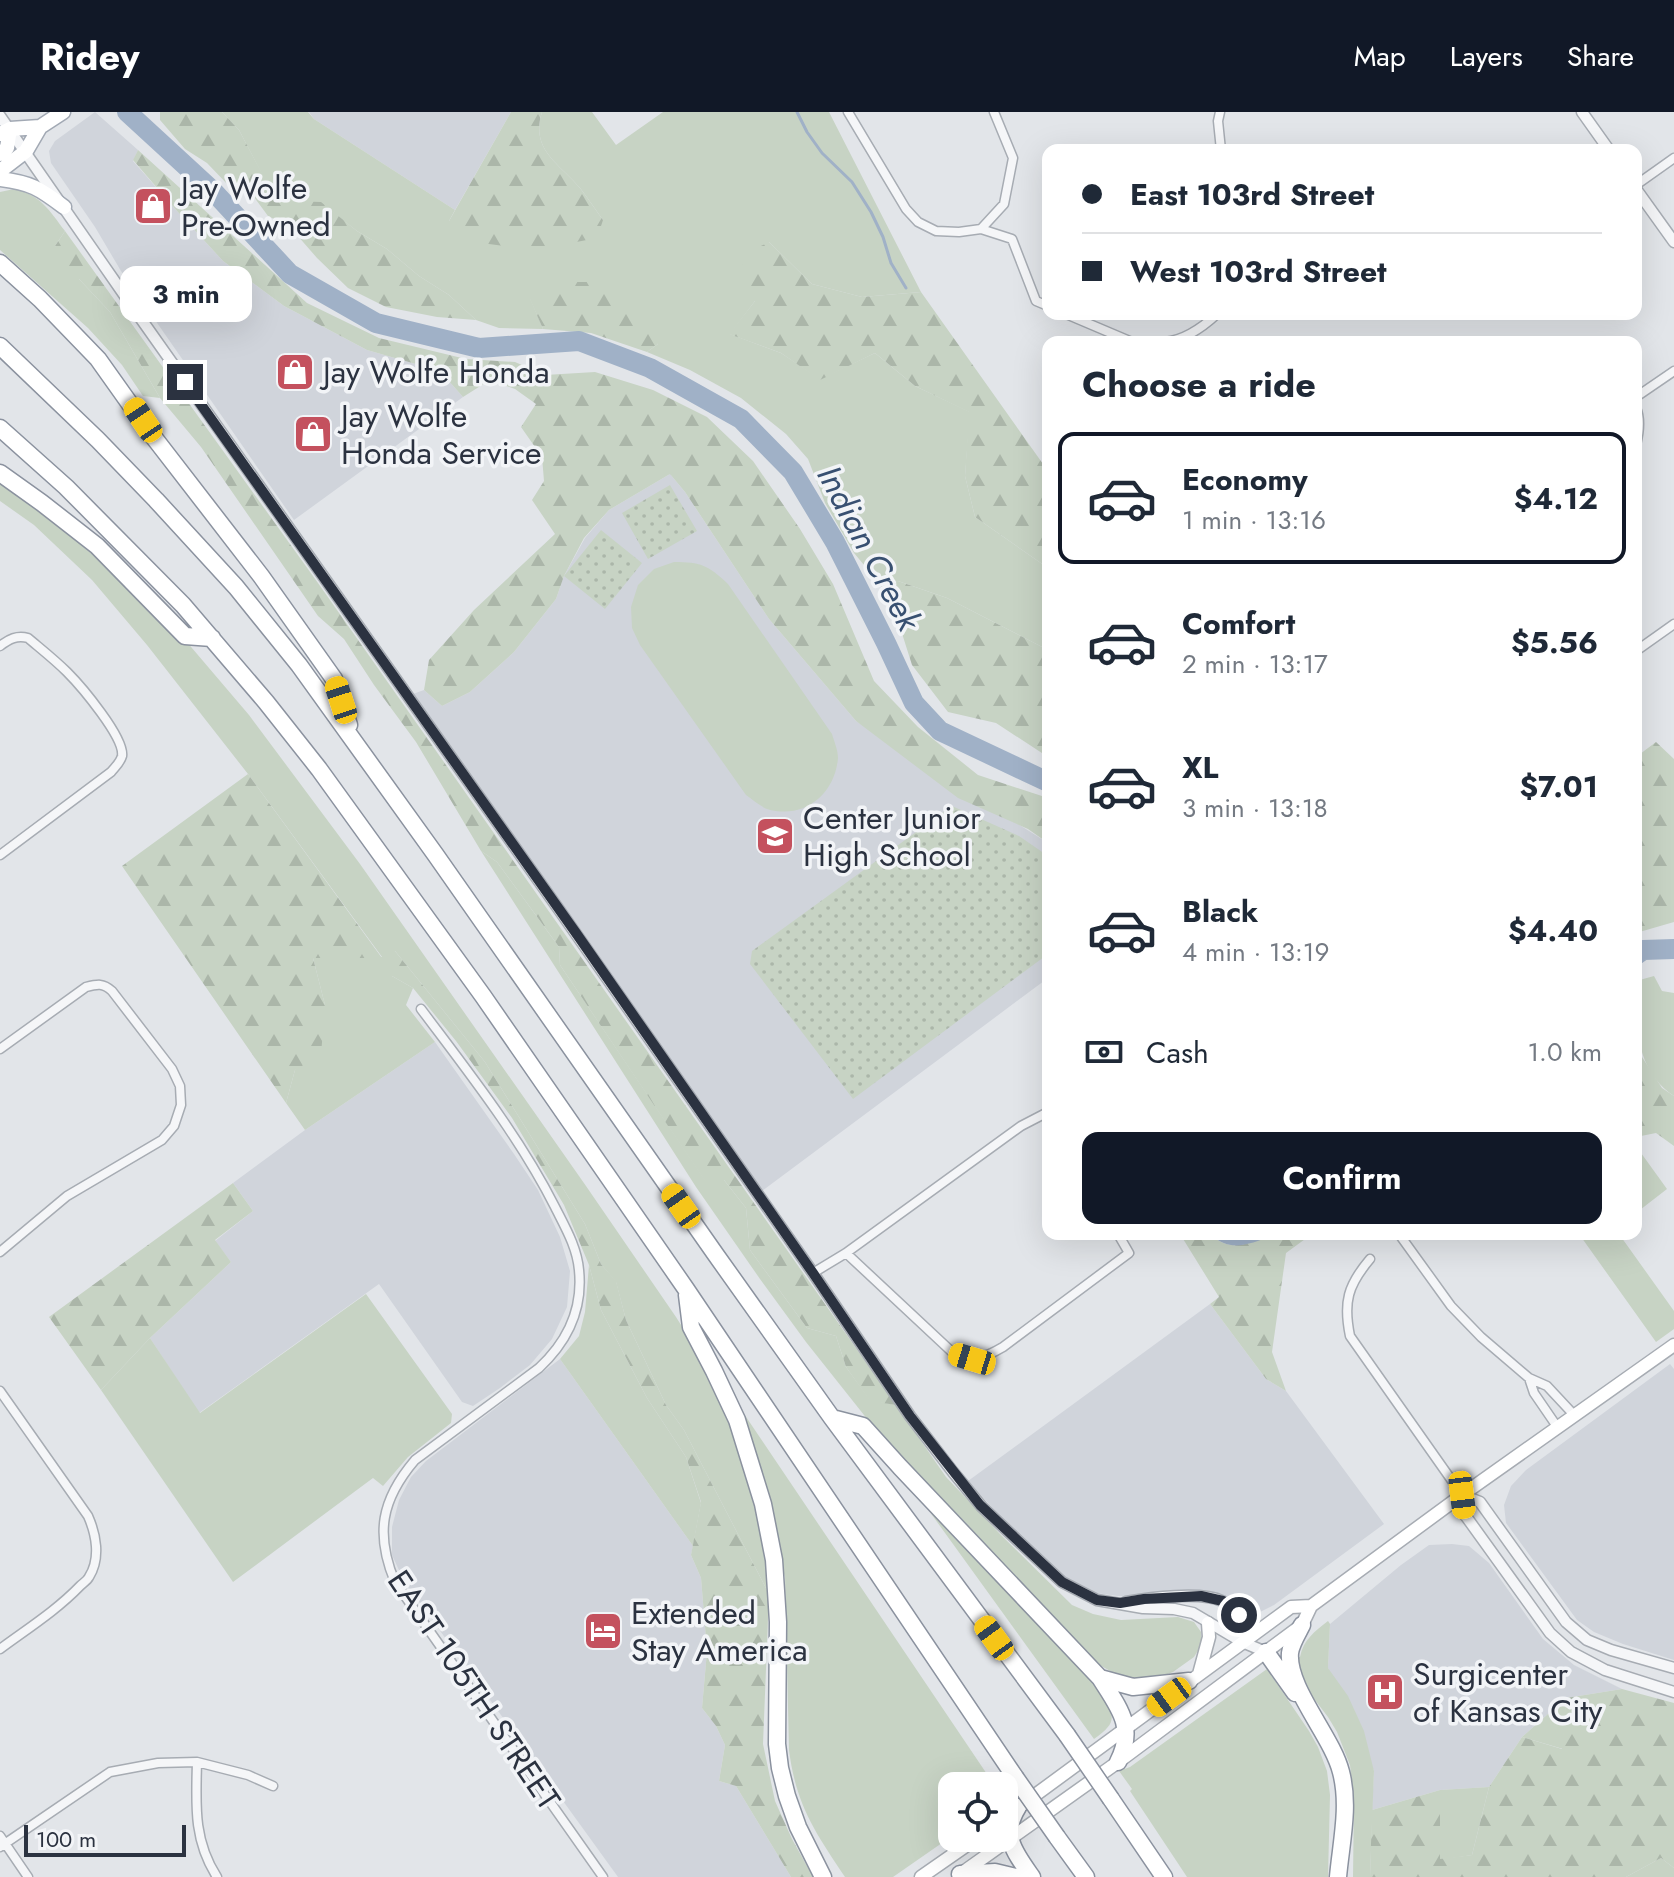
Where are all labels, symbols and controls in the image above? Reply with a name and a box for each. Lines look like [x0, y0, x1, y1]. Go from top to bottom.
text: Ridey [40, 29, 140, 84]
text: Map [1354, 36, 1406, 77]
text: Layers [1450, 36, 1523, 77]
text: Share [1567, 36, 1634, 77]
place label: Jay Wolfe Pre-Owned [177, 165, 331, 248]
text: East 103rd Street [1130, 173, 1374, 216]
shop icon: Jay Wolfe Pre-Owned [132, 185, 174, 227]
text: West 103rd Street [1130, 250, 1387, 293]
callout: 3 min [119, 266, 251, 322]
text: 3 min [152, 275, 220, 313]
place label: Jay Wolfe Honda [319, 349, 550, 395]
shop icon: Jay Wolfe Honda [274, 351, 316, 393]
text: Choose a ride [1082, 358, 1316, 410]
route end [167, 364, 203, 400]
car [120, 393, 166, 447]
place label: Jay Wolfe Honda Service [337, 393, 542, 476]
shop icon: Jay Wolfe Honda Service [292, 413, 334, 455]
water label: Indian Creek [805, 457, 934, 641]
text: Economy [1182, 458, 1308, 501]
icon: car [1086, 462, 1158, 534]
text: $4.12 [1514, 477, 1598, 520]
text: 1 min · 13:16 [1182, 501, 1326, 539]
text: Comfort [1182, 602, 1295, 645]
icon: car [1086, 606, 1158, 678]
text: $5.56 [1511, 621, 1598, 664]
text: 2 min · 13:17 [1182, 645, 1328, 683]
car [322, 673, 360, 727]
text: XL [1182, 746, 1218, 789]
icon: car [1086, 750, 1158, 822]
text: $7.01 [1519, 765, 1598, 808]
text: 3 min · 13:18 [1182, 789, 1328, 827]
place label: Center Junior High School [803, 795, 981, 878]
school or university icon: Center Junior High School [754, 815, 796, 857]
text: Black [1182, 890, 1258, 933]
icon: car [1086, 894, 1158, 966]
text: $4.40 [1508, 909, 1598, 952]
text: 4 min · 13:19 [1182, 933, 1329, 971]
icon: cash [1082, 1030, 1126, 1074]
text: Cash [1146, 1031, 1209, 1074]
text: 1.0 km [1527, 1033, 1602, 1071]
button: Confirm [1082, 1132, 1602, 1224]
car [657, 1179, 705, 1233]
car [946, 1341, 998, 1377]
car [1447, 1470, 1477, 1520]
street label: EAST 105TH STREET [377, 1561, 571, 1819]
place label: Extended Stay America [631, 1590, 808, 1673]
route start [1221, 1597, 1257, 1633]
hotel icon: Extended Stay America [582, 1610, 624, 1652]
car [970, 1612, 1018, 1664]
place label: Surgicenter of Kansas City [1413, 1651, 1603, 1734]
hospital icon: Surgicenter of Kansas City [1364, 1671, 1406, 1713]
car [1143, 1673, 1195, 1721]
map controls [938, 1772, 1018, 1852]
button: locate [938, 1772, 1018, 1852]
scale bar [24, 1821, 186, 1857]
text: 100 m [36, 1823, 96, 1855]

